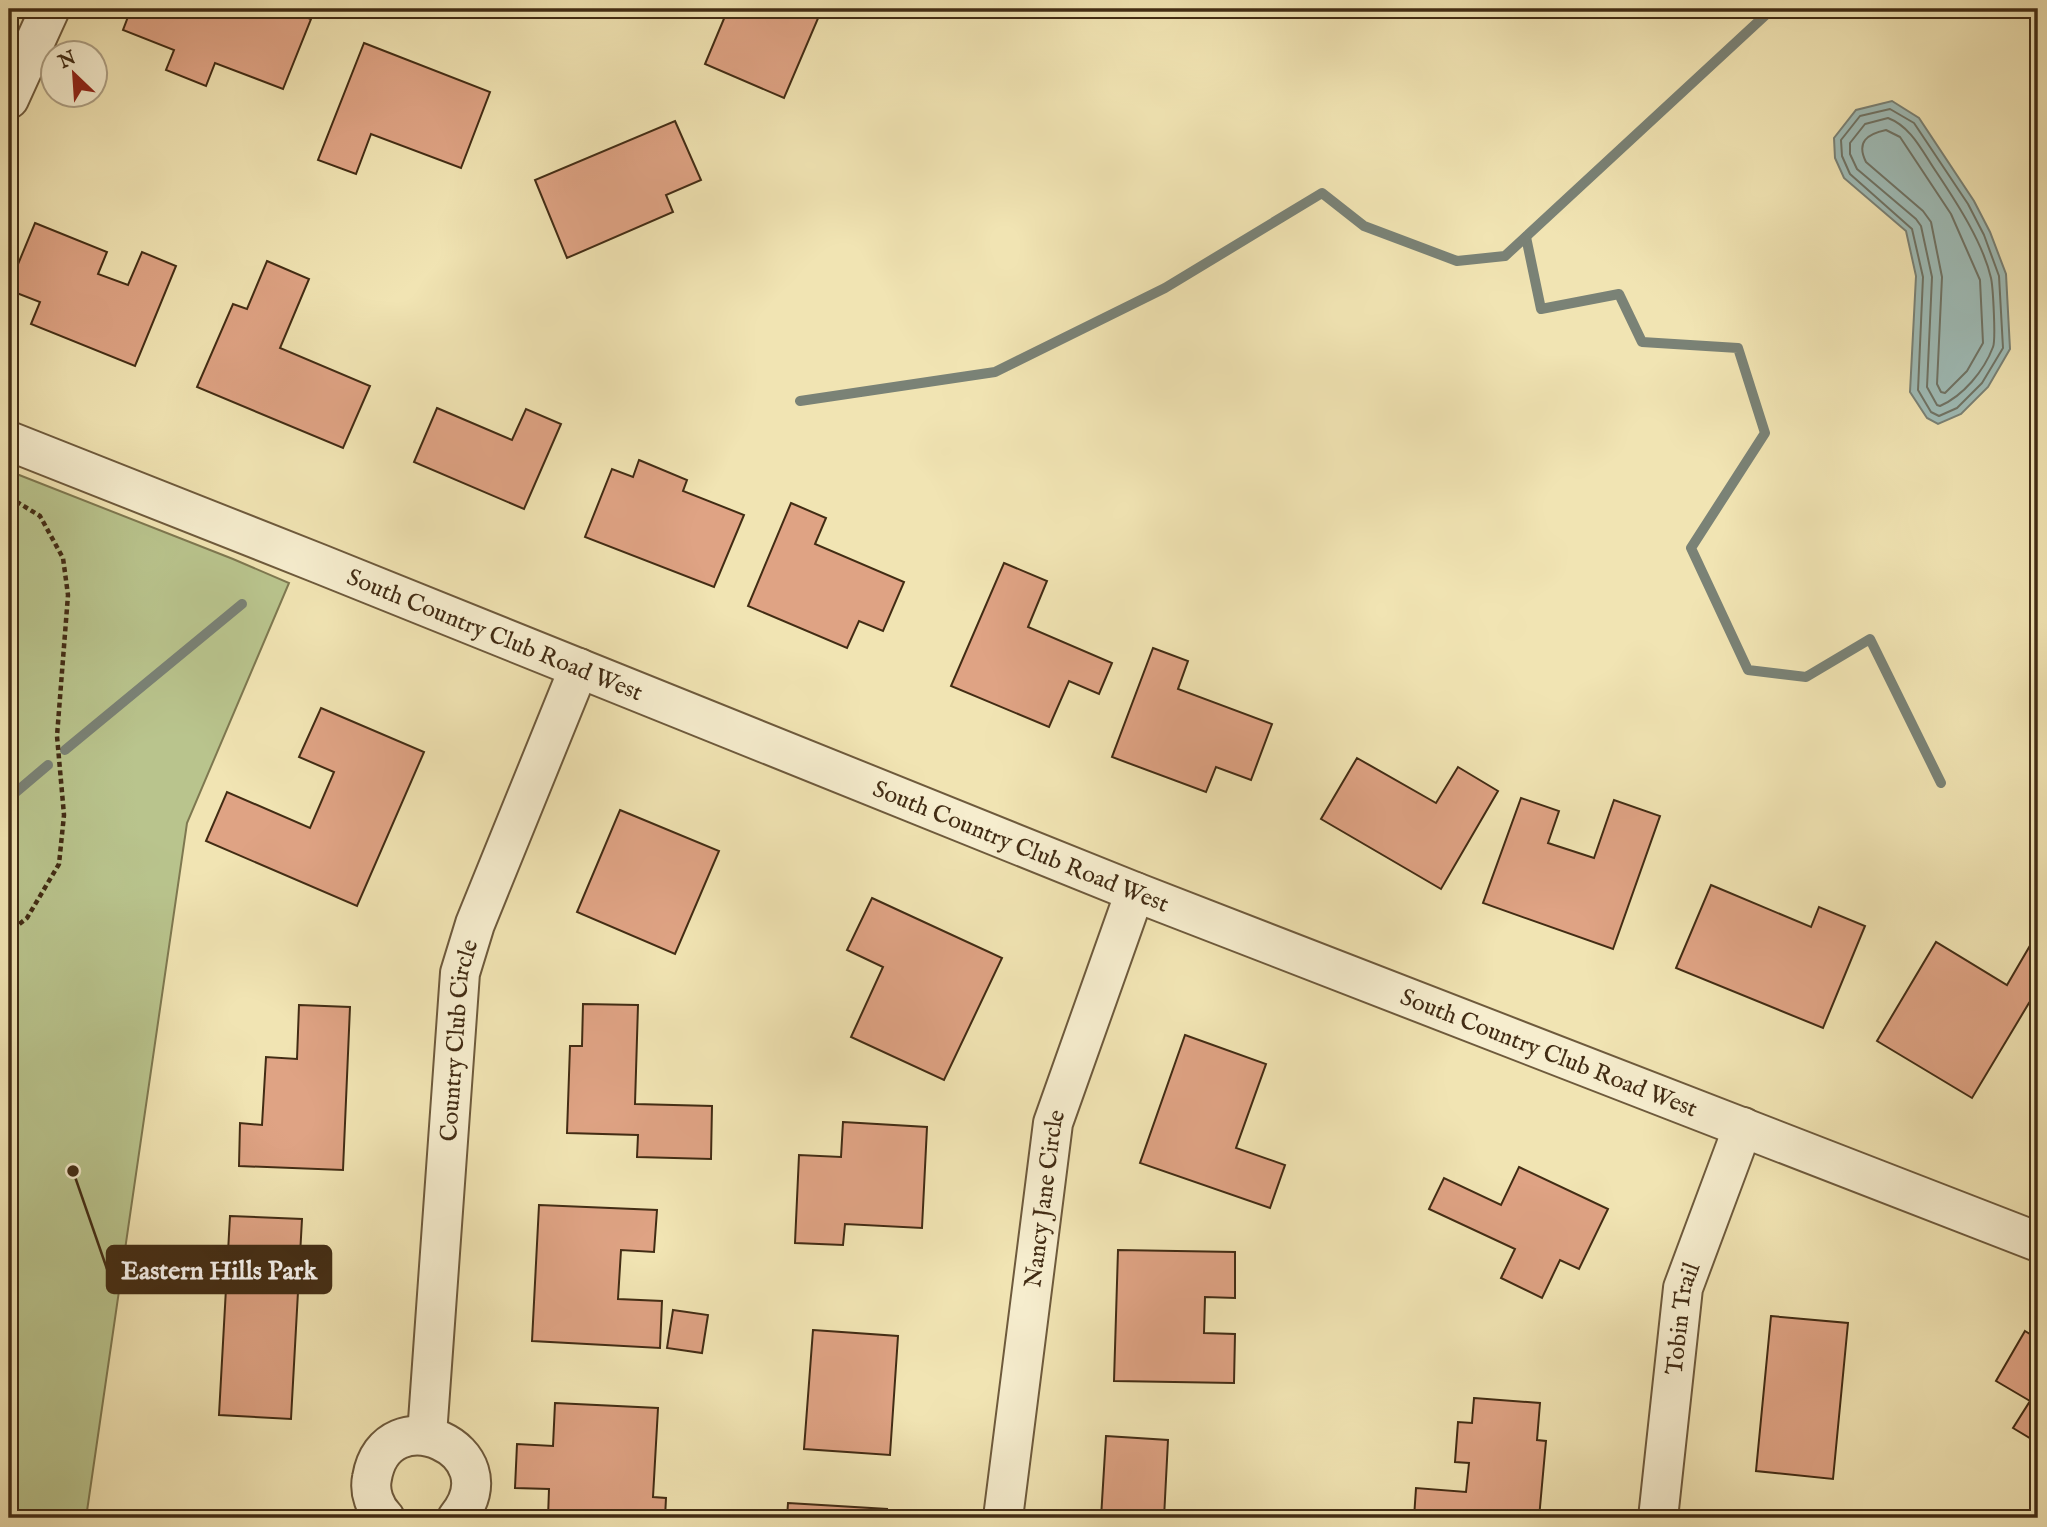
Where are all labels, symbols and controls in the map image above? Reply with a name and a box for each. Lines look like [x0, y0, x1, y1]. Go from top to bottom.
north arrow [38, 38, 108, 108]
text: N [54, 46, 81, 75]
street label: South Country Club Road West [342, 562, 647, 709]
street label: South Country Club Road West [868, 774, 1173, 921]
street label: Country Club Circle [434, 936, 486, 1143]
street label: South Country Club Road West [1395, 982, 1702, 1125]
street label: Nancy Jane Circle [1018, 1106, 1074, 1290]
callout: Eastern Hills Park [107, 1246, 331, 1293]
text: Eastern Hills Park [121, 1255, 318, 1288]
street label: Tobin Trail [1660, 1258, 1708, 1376]

